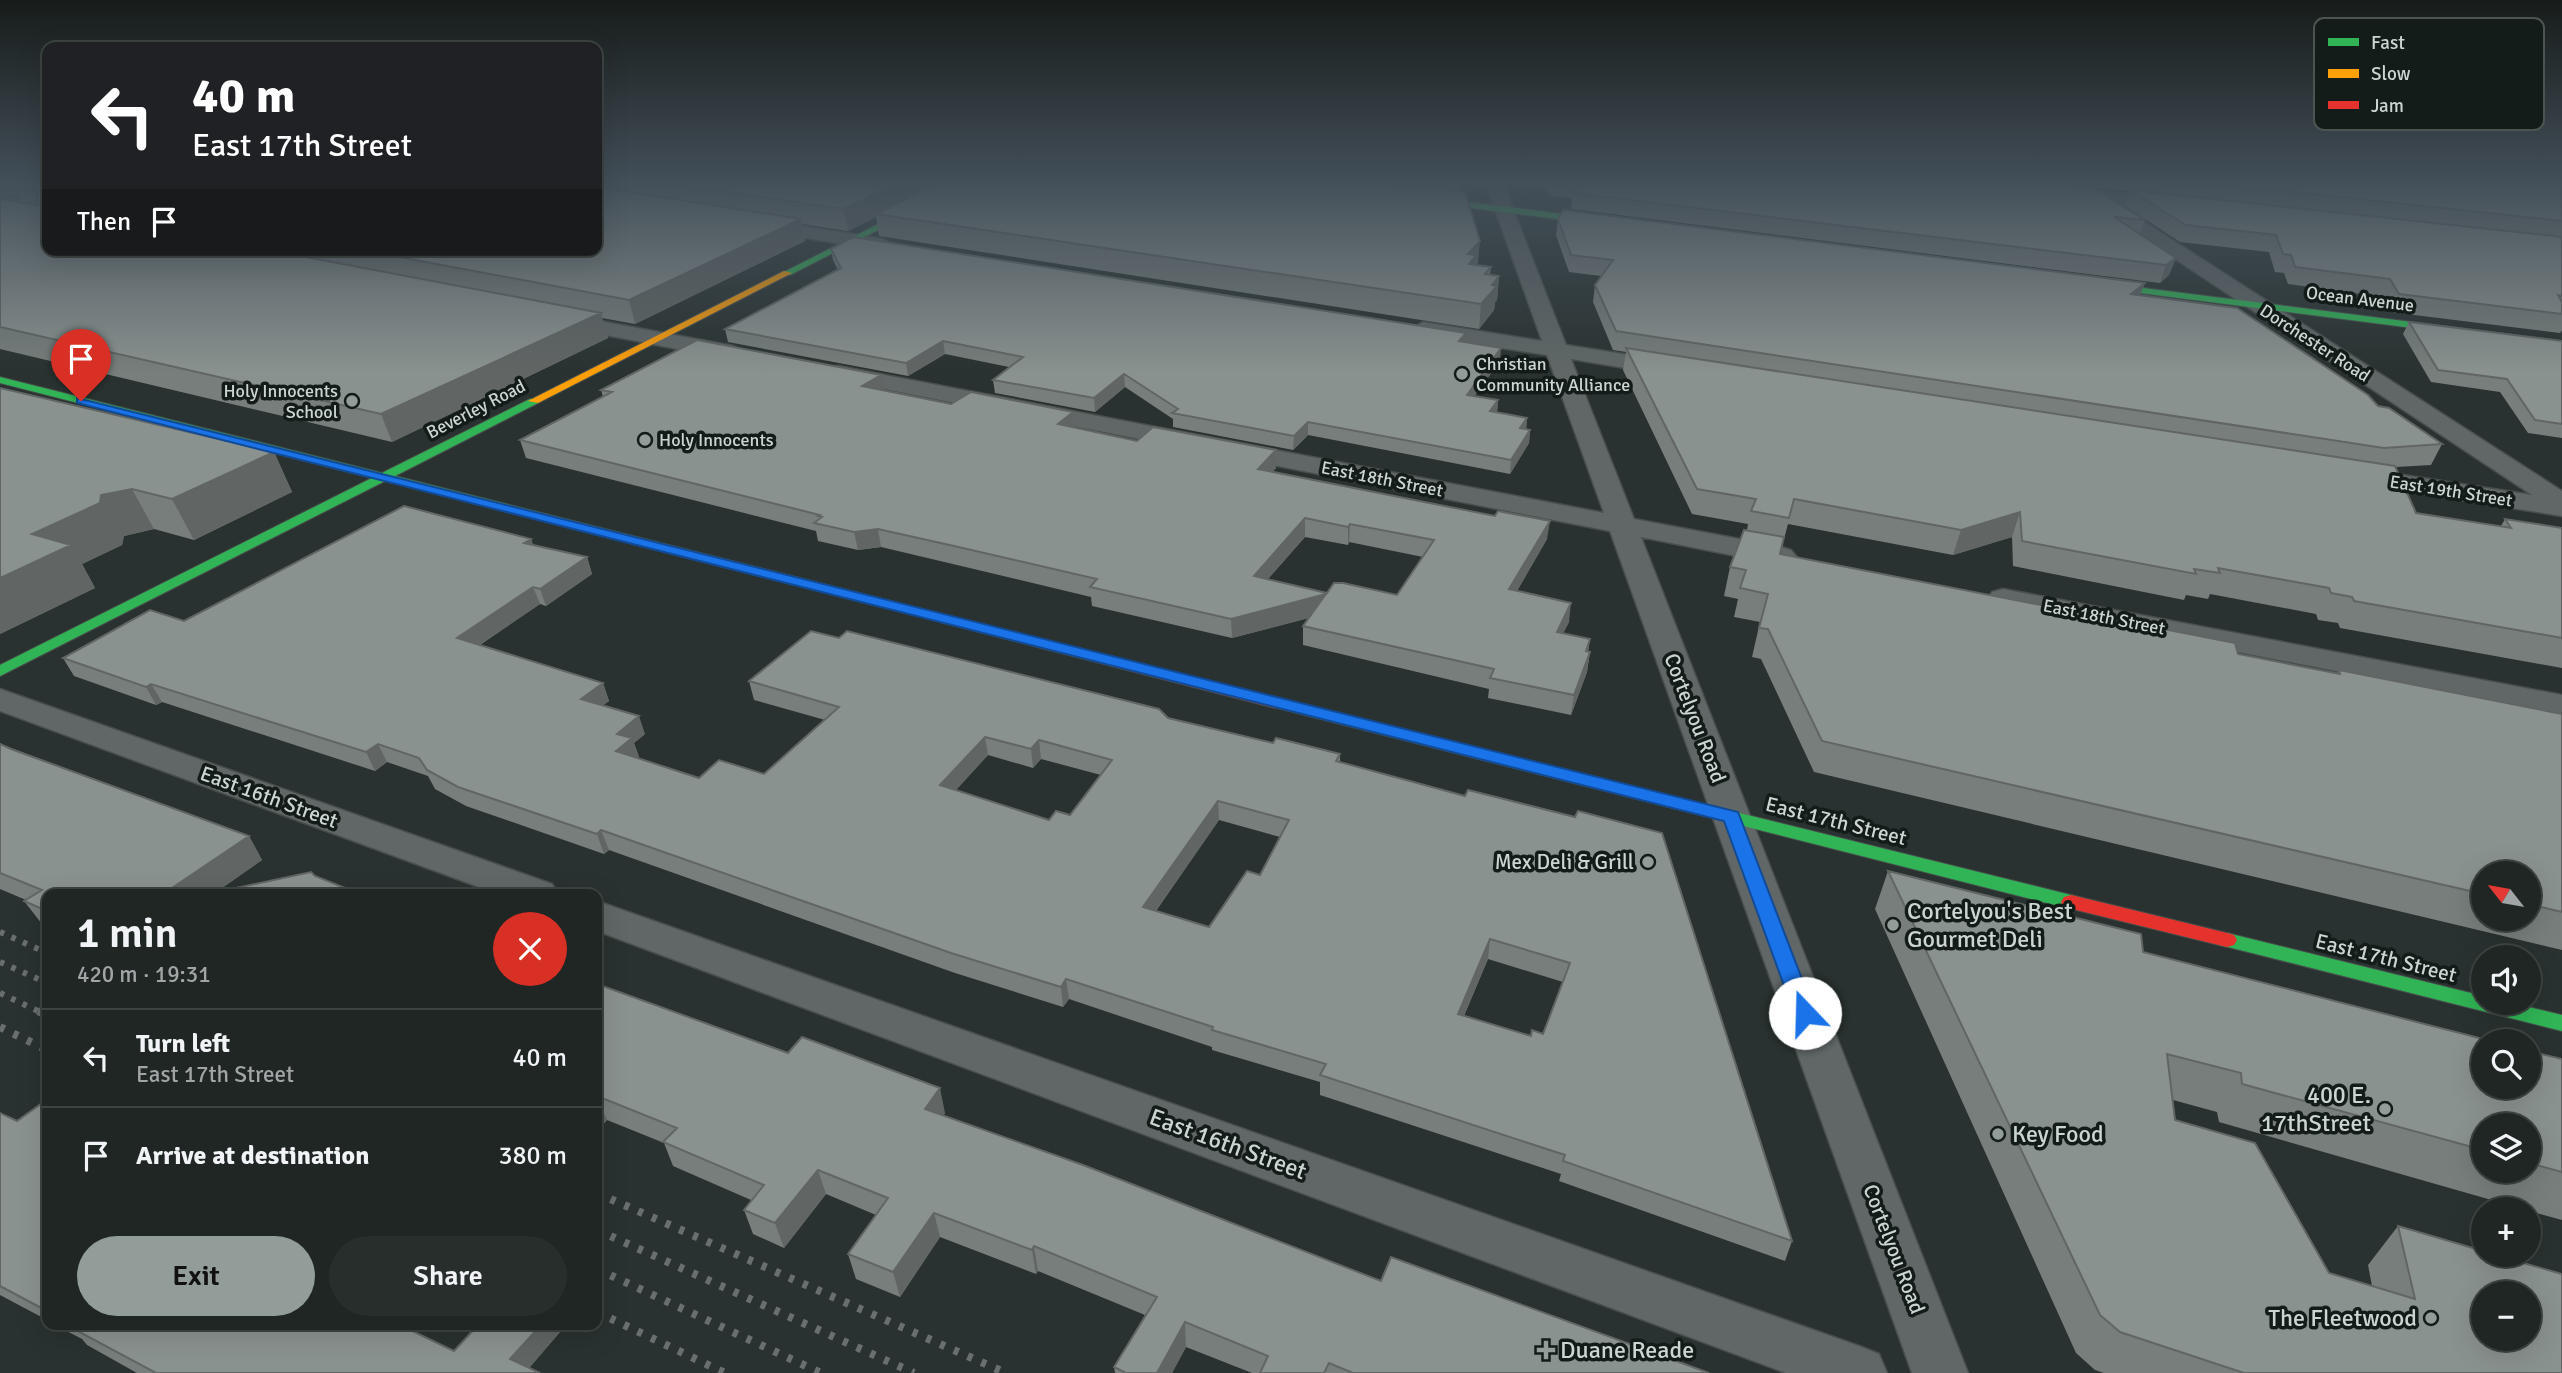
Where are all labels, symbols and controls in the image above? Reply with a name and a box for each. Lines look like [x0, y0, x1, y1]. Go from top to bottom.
legend [2314, 18, 2544, 130]
text: Fast [2371, 31, 2405, 55]
text: Slow [2371, 62, 2411, 86]
text: 40 m [192, 66, 295, 126]
icon: left [77, 70, 168, 161]
text: Jam [2371, 94, 2404, 118]
text: East 17th Street [192, 126, 412, 165]
icon: arrive [145, 203, 183, 241]
text: Then [77, 206, 131, 238]
street label: Ocean Avenue [2305, 281, 2415, 317]
street label: Dorchester Road [2256, 299, 2374, 387]
pin [51, 329, 111, 401]
icon: arrive [62, 340, 100, 378]
place label: Christian Community Alliance [1476, 353, 1630, 396]
marker: Christian Community Alliance [1454, 366, 1470, 382]
street label: Beverley Road [423, 375, 529, 443]
place label: Holy Innocents School [223, 380, 338, 423]
marker: Holy Innocents School [344, 393, 360, 409]
place label: Holy Innocents [659, 429, 774, 451]
marker: Holy Innocents [637, 432, 653, 448]
street label: East 18th Street [1319, 456, 1445, 502]
street label: East 19th Street [2388, 470, 2514, 512]
street label: East 18th Street [2041, 594, 2167, 640]
street label: Cortelyou Road [1658, 650, 1732, 786]
street label: East 16th Street [197, 760, 341, 834]
street label: East 17th Street [1763, 791, 1909, 851]
place label: Mex Deli & Grill [1495, 849, 1634, 875]
marker: Mex Deli & Grill [1640, 854, 1656, 870]
north arrow [2471, 861, 2541, 931]
map controls [2471, 861, 2541, 1351]
place label: Cortelyou's Best Gourmet Deli [1907, 896, 2073, 954]
text: 1 min [77, 908, 178, 959]
button: close [493, 912, 567, 986]
marker: Cortelyou's Best Gourmet Deli [1885, 917, 1901, 933]
street label: East 17th Street [2313, 928, 2459, 988]
button: sound [2471, 945, 2541, 1015]
text: 420 m · 19:31 [77, 960, 211, 989]
position arrow [1768, 976, 1842, 1050]
text: Turn left [136, 1028, 230, 1060]
button: search [2471, 1029, 2541, 1099]
icon: left [77, 1039, 115, 1077]
text: 40 m [512, 1042, 567, 1074]
text: East 17th Street [136, 1060, 294, 1089]
place label: 400 E. 17thStreet [2261, 1080, 2371, 1138]
marker: 400 E. 17thStreet [2377, 1101, 2393, 1117]
street label: East 16th Street [1145, 1102, 1311, 1186]
button: layers [2471, 1113, 2541, 1183]
place label: Key Food [2012, 1119, 2104, 1149]
marker: Key Food [1990, 1126, 2006, 1142]
icon: arrive [77, 1137, 115, 1175]
text: Arrive at destination [136, 1140, 369, 1172]
text: 380 m [498, 1140, 567, 1172]
street label: Cortelyou Road [1857, 1181, 1931, 1317]
button: + [2471, 1197, 2541, 1267]
button: Exit [77, 1236, 315, 1316]
button: Share [329, 1236, 567, 1316]
button: − [2471, 1281, 2541, 1351]
place label: The Fleetwood [2268, 1303, 2417, 1333]
marker: The Fleetwood [2423, 1310, 2439, 1326]
place label: Duane Reade [1560, 1335, 1694, 1365]
marker: Duane Reade [1538, 1342, 1554, 1358]

